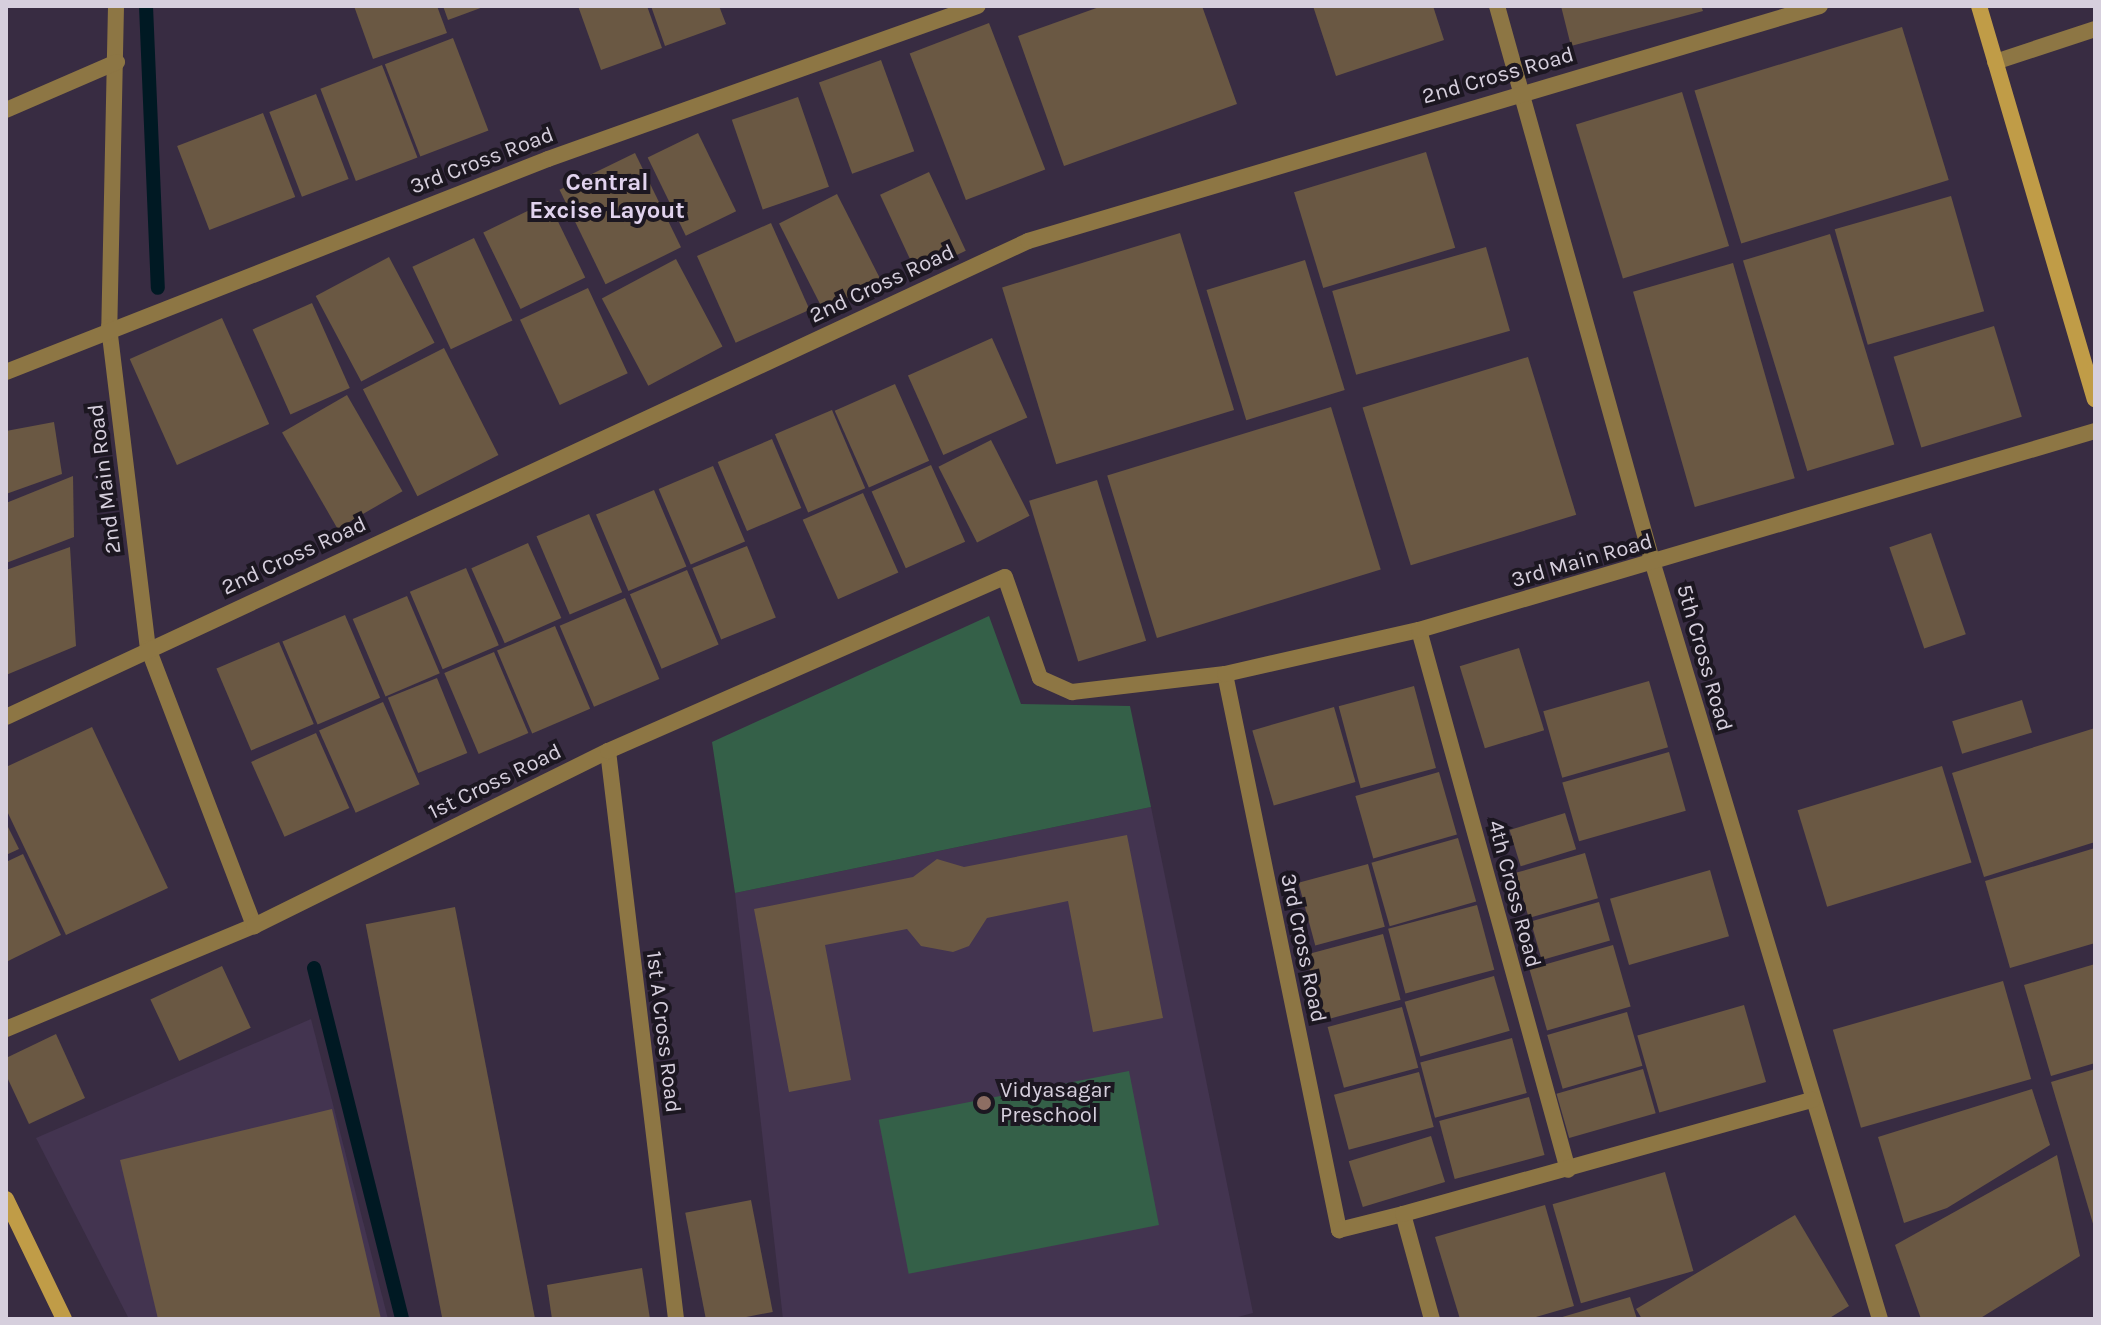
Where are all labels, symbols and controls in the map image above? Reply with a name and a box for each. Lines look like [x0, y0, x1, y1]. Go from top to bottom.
street label: 2nd Cross Road [1419, 42, 1577, 110]
street label: 3rd Cross Road [406, 122, 558, 200]
district label: Central Excise Layout [529, 169, 685, 225]
street label: 2nd Cross Road [805, 239, 959, 329]
street label: 2nd Main Road [83, 403, 127, 555]
street label: 2nd Cross Road [217, 511, 371, 601]
street label: 3rd Main Road [1508, 528, 1656, 594]
street label: 5th Cross Road [1670, 581, 1738, 735]
street label: 1st Cross Road [424, 738, 566, 826]
street label: 4th Cross Road [1482, 817, 1546, 971]
street label: 3rd Cross Road [1274, 871, 1332, 1025]
street label: 1st A Cross Road [640, 950, 686, 1114]
place label: Vidyasagar Preschool [1000, 1077, 1110, 1128]
marker: Vidyasagar Preschool [975, 1094, 993, 1112]

